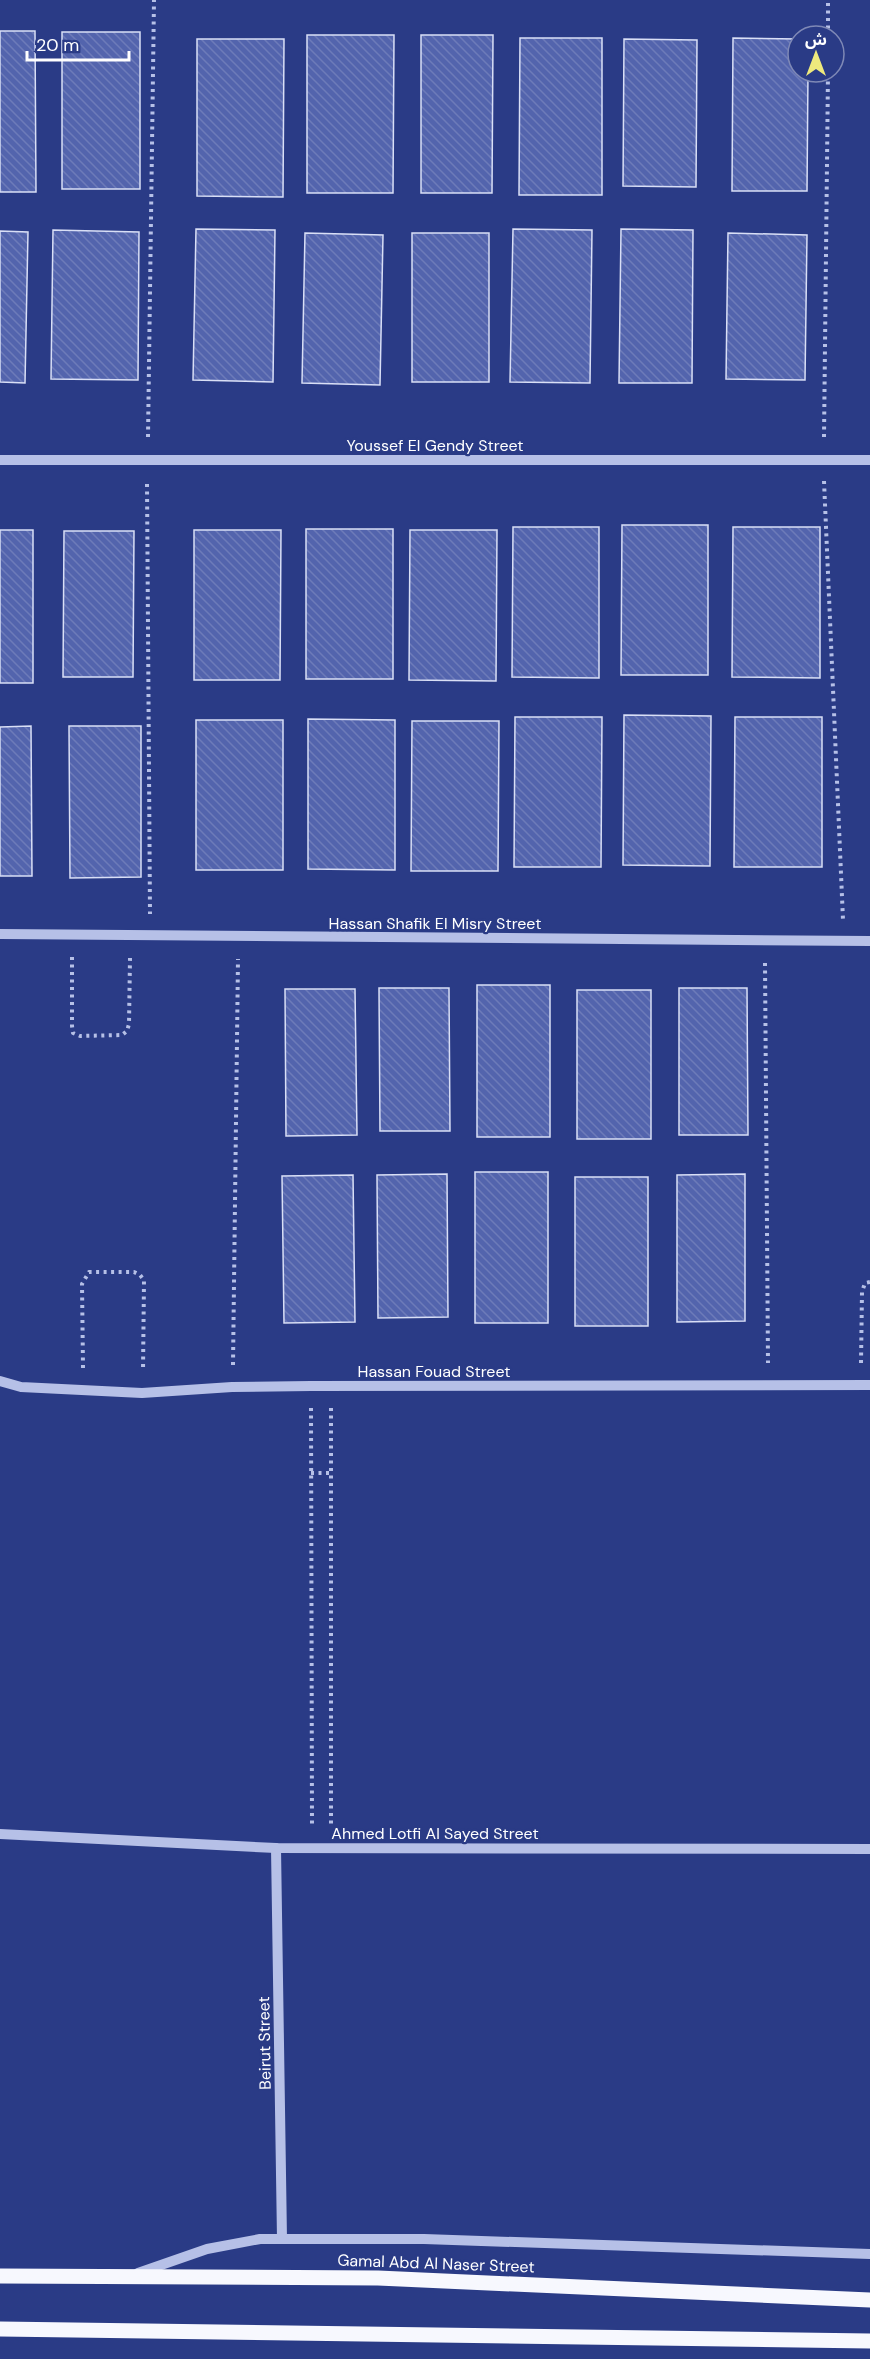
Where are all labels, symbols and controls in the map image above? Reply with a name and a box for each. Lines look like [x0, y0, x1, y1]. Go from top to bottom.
scale bar [27, 24, 129, 62]
north arrow [786, 24, 846, 84]
text: ش [805, 29, 827, 50]
text: 20 m [36, 33, 79, 57]
street label: Youssef El Gendy Street [346, 435, 524, 456]
street label: Hassan Shafik El Misry Street [329, 913, 541, 934]
street label: Hassan Fouad Street [357, 1361, 511, 1382]
street label: Ahmed Lotfi Al Sayed Street [331, 1823, 539, 1844]
street label: Beirut Street [253, 1996, 276, 2090]
street label: Gamal Abd Al Naser Street [337, 2250, 535, 2277]

